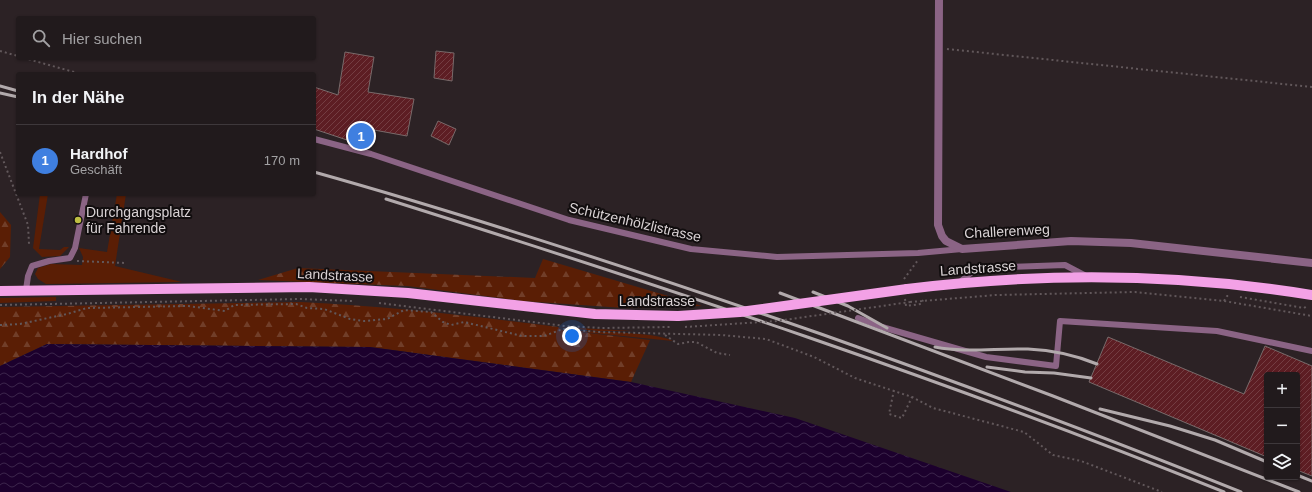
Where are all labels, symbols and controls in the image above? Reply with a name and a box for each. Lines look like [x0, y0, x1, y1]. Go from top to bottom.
search box [16, 16, 316, 60]
icon: search [30, 27, 52, 49]
text: Hier suchen [62, 30, 142, 47]
text: In der Nähe [32, 88, 125, 107]
pin: 1 [348, 121, 374, 151]
text: Hardhof [70, 145, 128, 162]
text: 1 [41, 153, 49, 168]
text: 170 m [264, 153, 300, 168]
text: Geschäft [70, 162, 122, 177]
street label: Schützenhölzlistrasse [567, 199, 703, 245]
place label: Durchgangsplatz für Fahrende [86, 204, 191, 236]
marker: Durchgangsplatz für Fahrende [73, 215, 83, 225]
street label: Challerenweg [964, 221, 1050, 241]
street label: Landstrasse [939, 257, 1017, 279]
street label: Landstrasse [296, 265, 374, 285]
street label: Landstrasse [619, 293, 695, 309]
your location [562, 326, 582, 346]
map controls [1264, 372, 1300, 480]
button: + [1264, 372, 1300, 408]
button: − [1264, 408, 1300, 444]
button: layers [1264, 444, 1300, 480]

